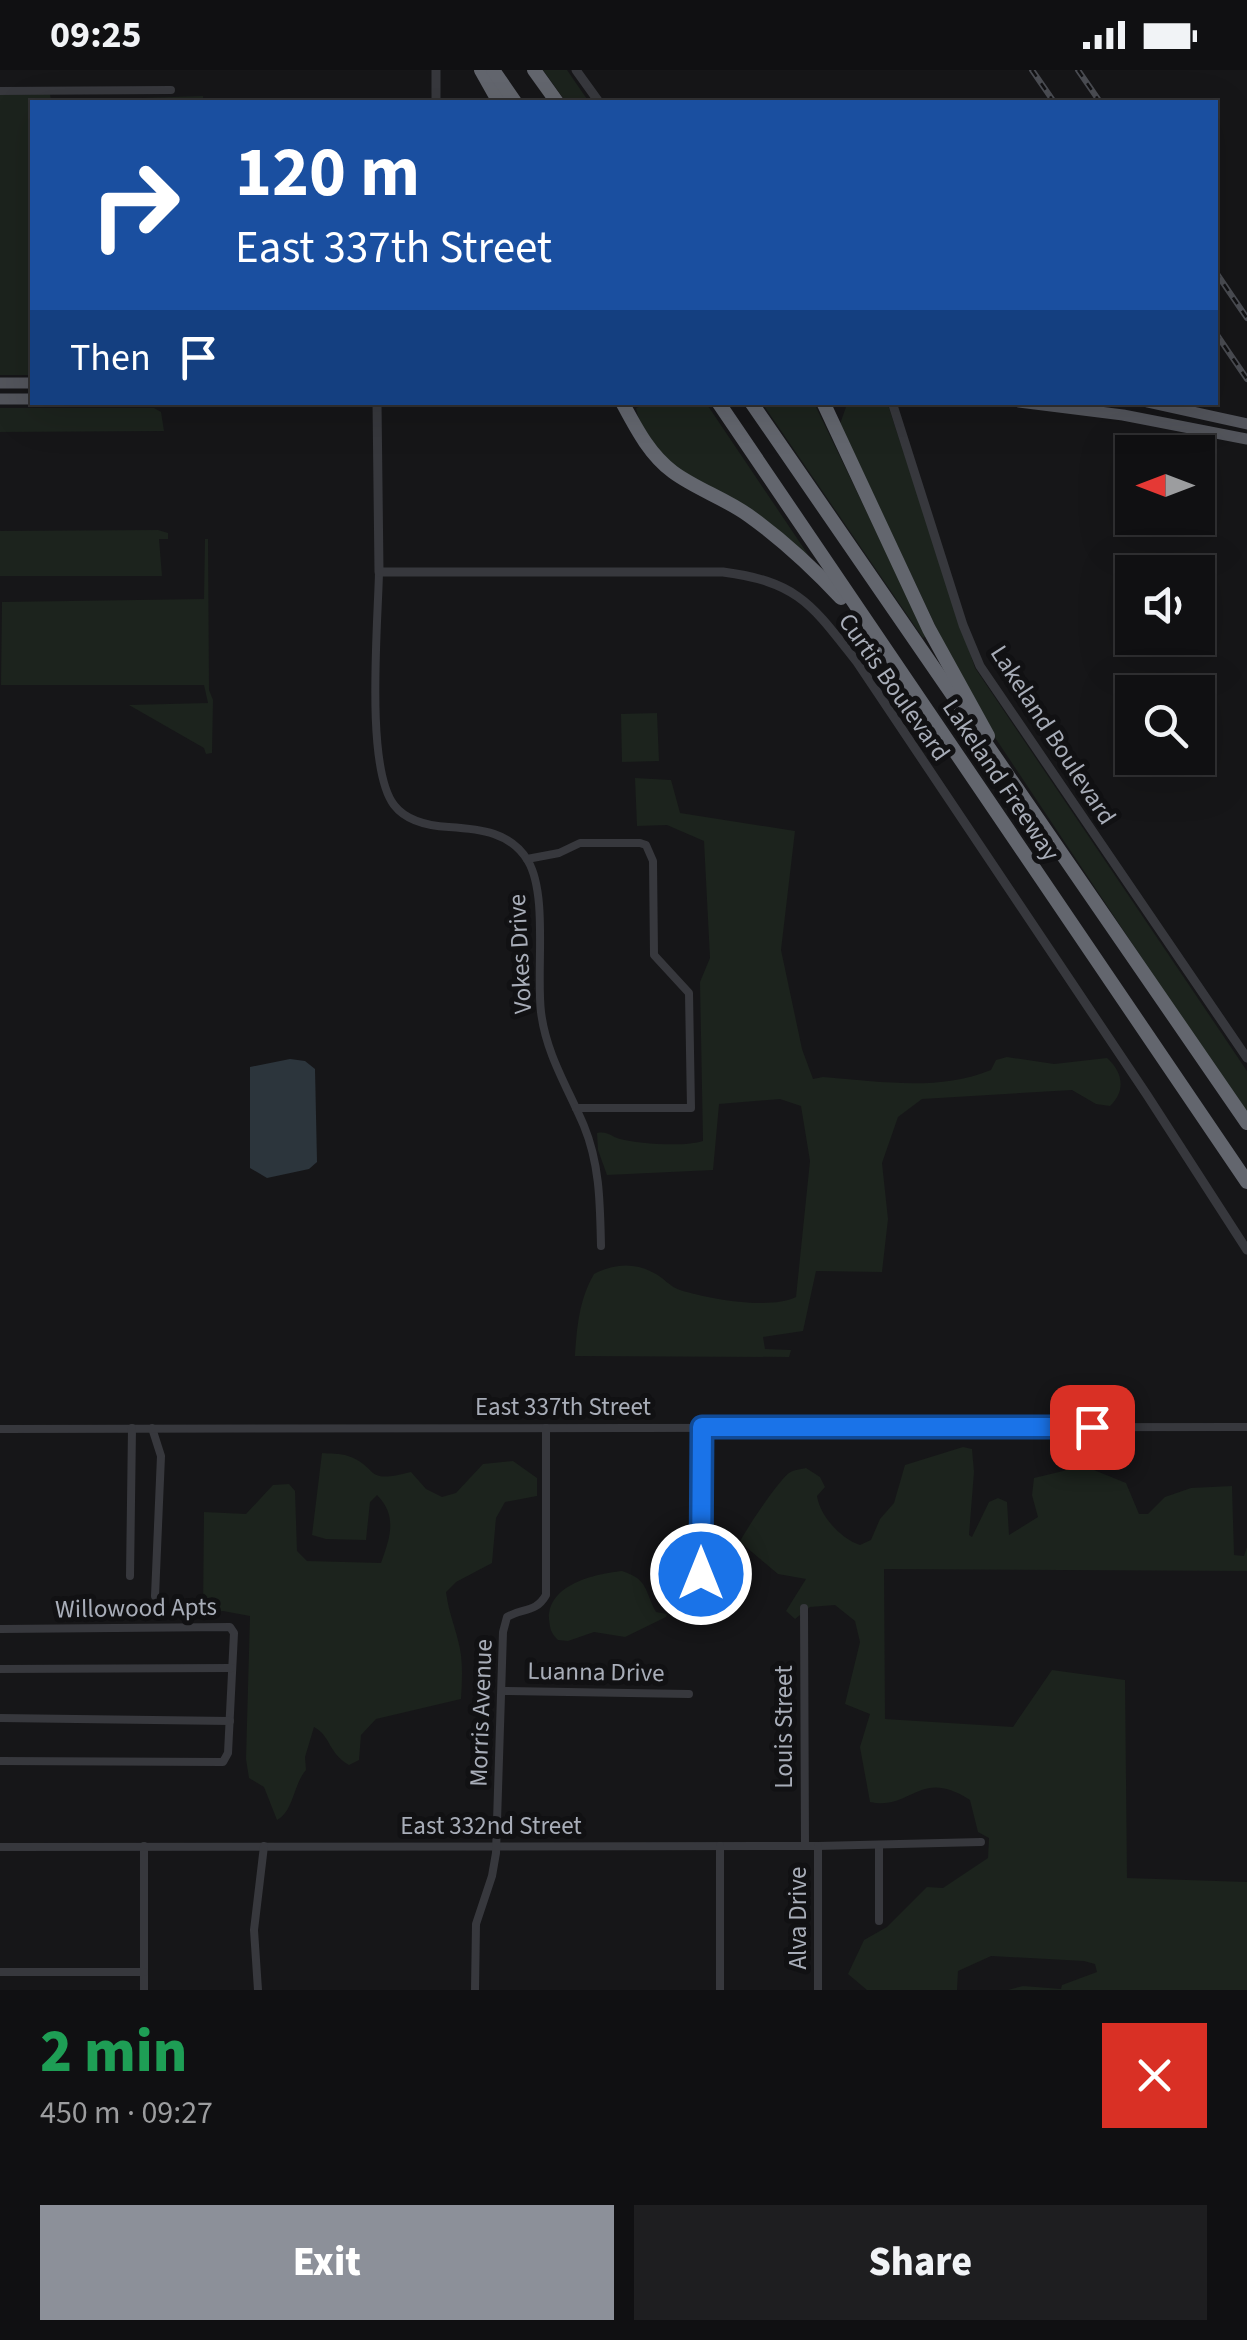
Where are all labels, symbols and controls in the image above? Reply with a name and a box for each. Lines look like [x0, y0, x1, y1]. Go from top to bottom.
text: 09:25 [50, 8, 142, 62]
text: 120 m [235, 123, 420, 223]
icon: right [70, 140, 200, 270]
text: East 337th Street [235, 216, 552, 280]
icon: arrive [171, 330, 226, 385]
text: Then [70, 331, 151, 385]
north arrow [1115, 435, 1215, 535]
map controls [1115, 435, 1215, 775]
button: sound [1115, 555, 1215, 655]
street label: Curtis Boulevard [830, 606, 958, 768]
street label: Lakeland Boulevard [981, 638, 1125, 832]
button: search [1115, 675, 1215, 775]
street label: Lakeland Freeway [934, 692, 1069, 868]
street label: Vokes Drive [499, 893, 541, 1015]
pin [1050, 1385, 1135, 1470]
street label: East 337th Street [475, 1389, 652, 1425]
icon: arrive [1065, 1400, 1120, 1455]
position arrow [649, 1522, 753, 1626]
street label: Willowood Apts [55, 1589, 217, 1627]
street label: Morris Avenue [460, 1639, 502, 1787]
street label: Luanna Drive [527, 1653, 665, 1691]
street label: Louis Street [766, 1665, 802, 1789]
street label: East 332nd Street [400, 1808, 582, 1844]
street label: Alva Drive [780, 1867, 816, 1969]
text: 2 min [40, 2010, 187, 2095]
button: close [1102, 2023, 1207, 2128]
text: 450 m · 09:27 [40, 2090, 213, 2136]
button: Exit [40, 2205, 614, 2320]
button: Share [634, 2205, 1207, 2320]

